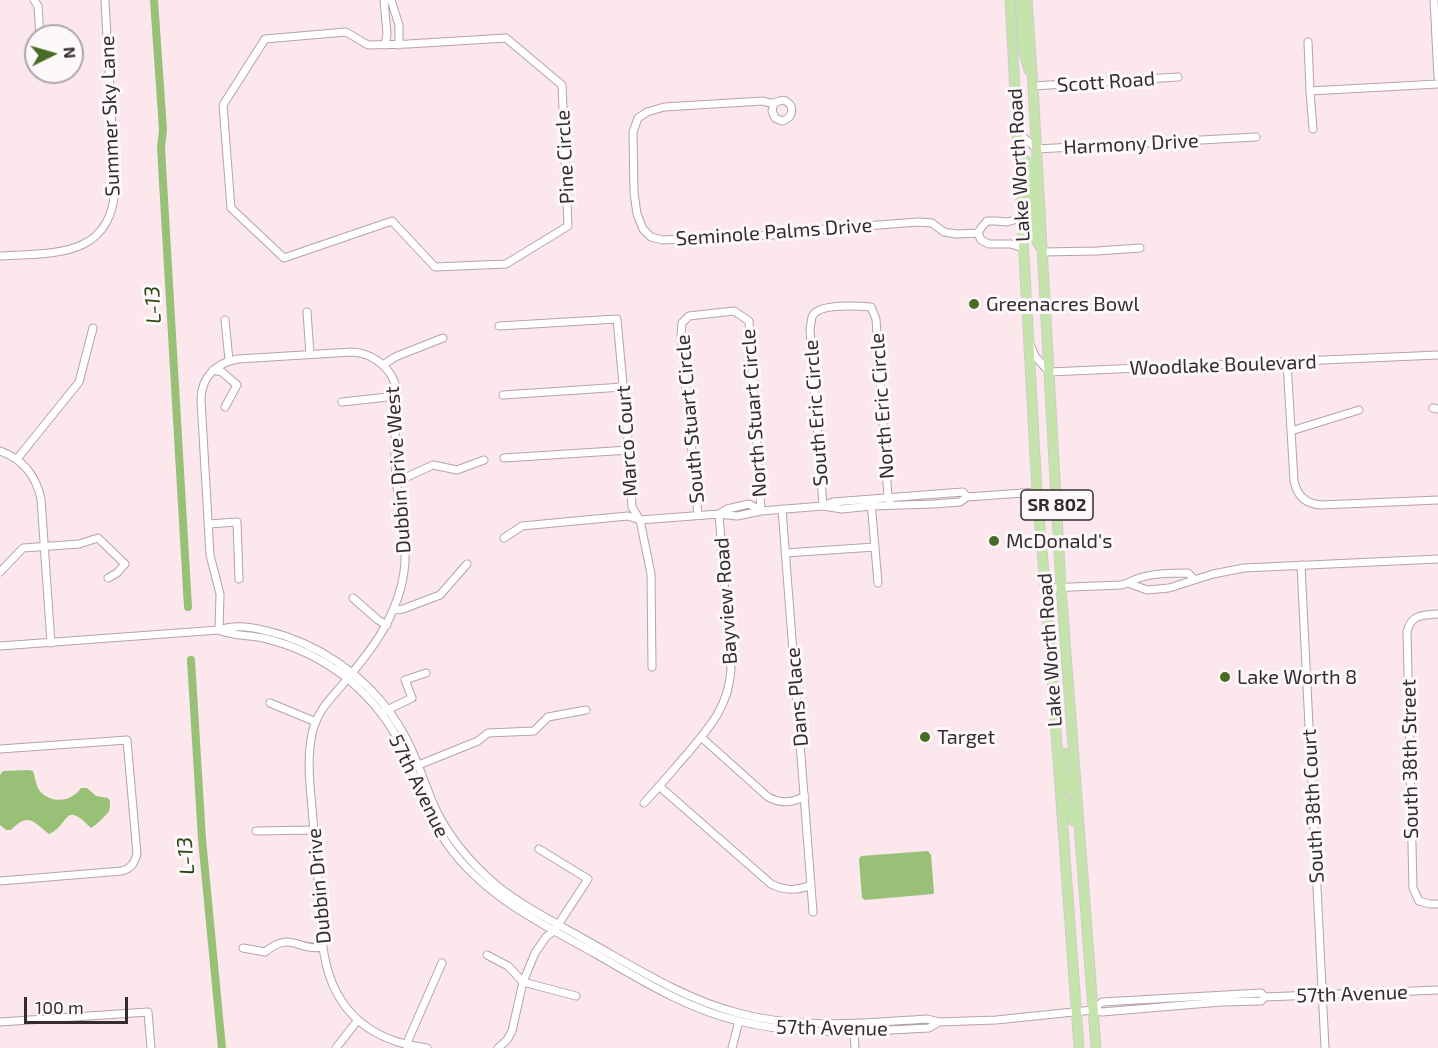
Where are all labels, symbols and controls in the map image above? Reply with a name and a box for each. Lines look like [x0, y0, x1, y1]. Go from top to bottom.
north arrow [24, 24, 84, 84]
street label: Summer Sky Lane [95, 35, 125, 197]
text: N [60, 46, 80, 59]
street label: Scott Road [1056, 67, 1156, 97]
street label: Lake Worth Road [1003, 87, 1035, 243]
street label: Pine Circle [551, 109, 579, 205]
street label: Harmony Drive [1063, 128, 1199, 160]
street label: Seminole Palms Drive [675, 213, 873, 251]
water label: L-13 [139, 285, 167, 325]
place label: Greenacres Bowl [986, 292, 1139, 316]
marker: Greenacres Bowl [967, 297, 981, 311]
street label: North Stuart Circle [736, 328, 772, 498]
street label: North Eric Circle [865, 332, 899, 480]
street label: South Stuart Circle [671, 334, 709, 504]
street label: South Eric Circle [799, 339, 833, 487]
street label: Woodlake Boulevard [1129, 350, 1317, 380]
street label: Marco Court [611, 385, 643, 497]
street label: Dubbin Drive West [380, 386, 416, 554]
road number: SR 802 [1021, 490, 1093, 520]
place label: McDonald's [1006, 529, 1112, 553]
marker: McDonald's [987, 534, 1001, 548]
street label: Bayview Road [710, 537, 742, 665]
street label: Lake Worth Road [1033, 572, 1067, 728]
street label: Dans Place [781, 646, 813, 748]
place label: Lake Worth 8 [1237, 665, 1357, 689]
marker: Lake Worth 8 [1218, 670, 1232, 684]
street label: South 38th Street [1397, 679, 1423, 839]
place label: Target [937, 725, 995, 749]
street label: South 38th Court [1297, 728, 1329, 884]
marker: Target [918, 730, 932, 744]
street label: 57th Avenue [384, 731, 454, 841]
street label: Dubbin Drive [302, 827, 336, 945]
water label: L-13 [172, 836, 200, 876]
street label: 57th Avenue [1296, 980, 1408, 1008]
scale bar [27, 985, 130, 1023]
text: 100 m [35, 996, 84, 1018]
street label: 57th Avenue [776, 1015, 888, 1041]

